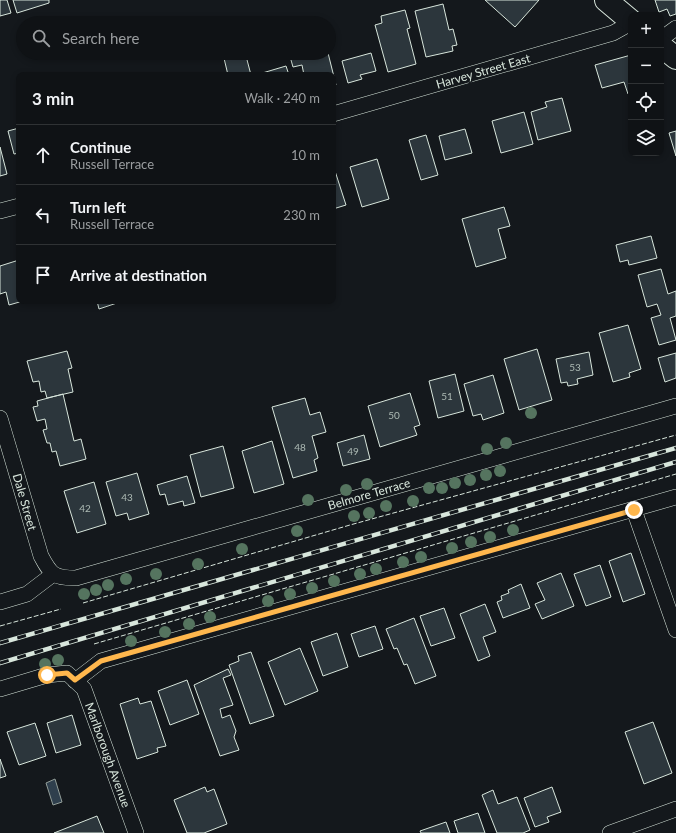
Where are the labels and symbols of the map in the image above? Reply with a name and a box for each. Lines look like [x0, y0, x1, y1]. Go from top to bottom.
street label: Harvey Street East [434, 50, 533, 92]
house number: 53 [569, 361, 581, 373]
house number: 51 [441, 390, 453, 402]
house number: 50 [388, 409, 400, 421]
house number: 48 [294, 441, 306, 453]
house number: 49 [347, 445, 359, 457]
street label: Dale Street [10, 472, 41, 533]
street label: Belmore Terrace [326, 475, 412, 513]
house number: 43 [121, 491, 133, 503]
route end [625, 501, 643, 519]
house number: 42 [79, 502, 91, 514]
route start [38, 666, 56, 684]
street label: Marlborough Avenue [82, 700, 134, 810]

